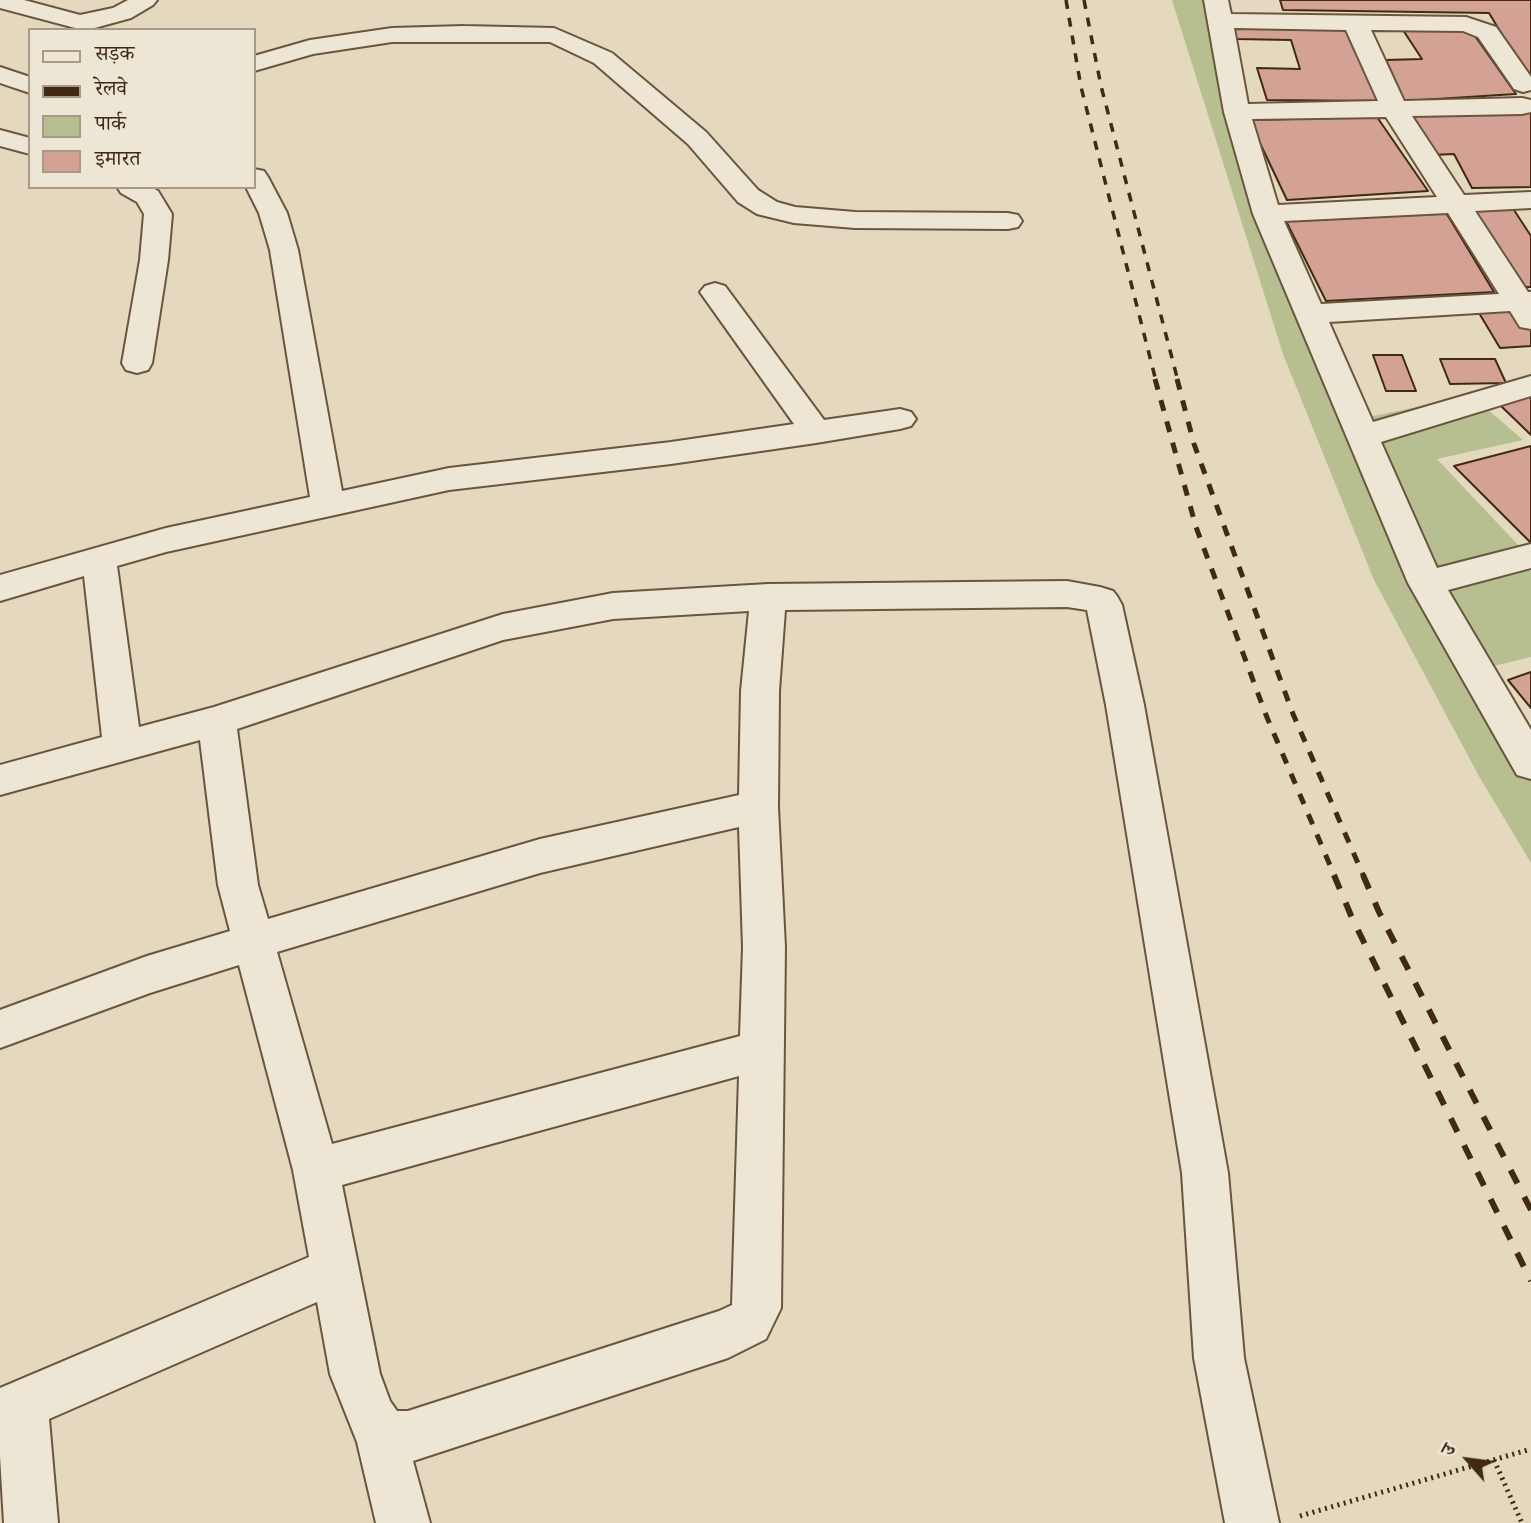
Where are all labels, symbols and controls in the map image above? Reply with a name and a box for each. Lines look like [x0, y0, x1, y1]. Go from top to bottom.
legend [28, 28, 256, 189]
text: सड़क [95, 40, 134, 69]
text: रेलवे [95, 75, 127, 104]
text: पार्क [95, 110, 126, 139]
text: इमारत [95, 145, 141, 174]
north arrow [1433, 1425, 1503, 1495]
text: उ [1436, 1440, 1463, 1461]

